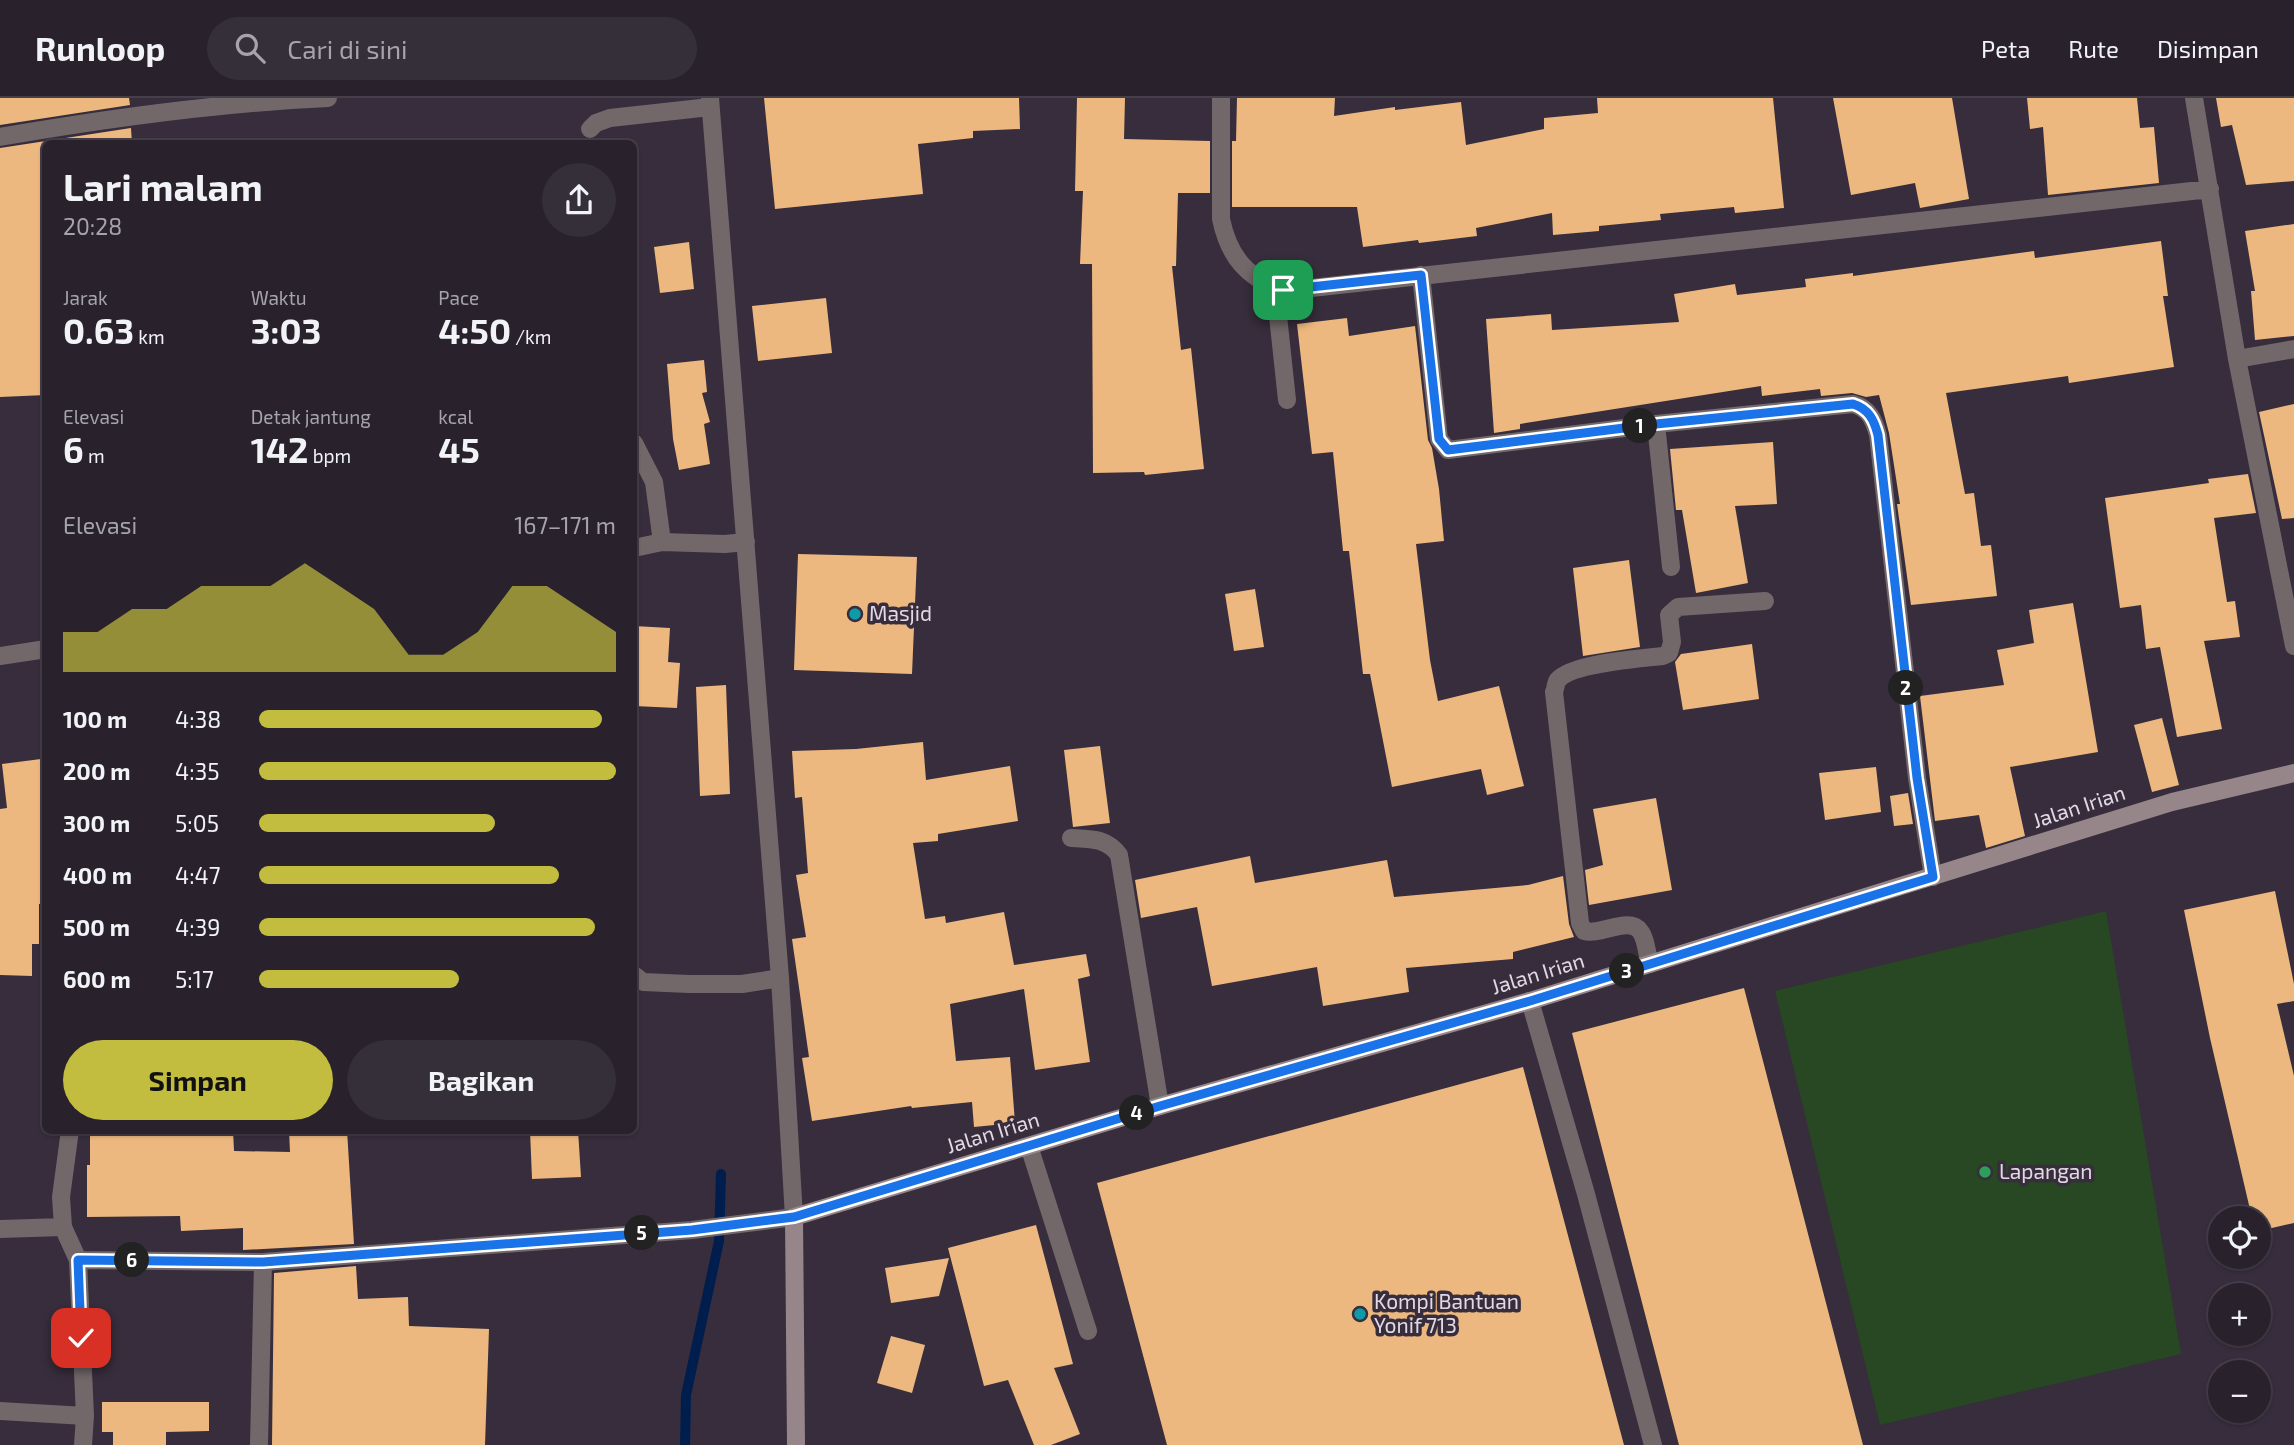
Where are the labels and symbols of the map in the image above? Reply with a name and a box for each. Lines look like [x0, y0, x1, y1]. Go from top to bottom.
pin [1253, 260, 1313, 320]
pin: 1 [1622, 408, 1658, 444]
place label: Masjid [869, 600, 932, 626]
marker: Masjid [847, 606, 863, 622]
pin: 2 [1888, 670, 1924, 706]
street label: Jalan Irian [2029, 779, 2128, 832]
street label: Jalan Irian [1488, 947, 1587, 999]
pin: 3 [1610, 954, 1644, 988]
pin: 4 [1120, 1096, 1154, 1130]
street label: Jalan Irian [943, 1106, 1042, 1158]
place label: Lapangan [1999, 1158, 2093, 1183]
marker: Lapangan [1977, 1164, 1993, 1180]
pin: 5 [624, 1216, 660, 1250]
pin: 6 [114, 1242, 150, 1278]
place label: Kompi Bantuan Yonif 713 [1374, 1288, 1519, 1337]
marker: Kompi Bantuan Yonif 713 [1352, 1306, 1368, 1322]
pin [51, 1308, 111, 1368]

